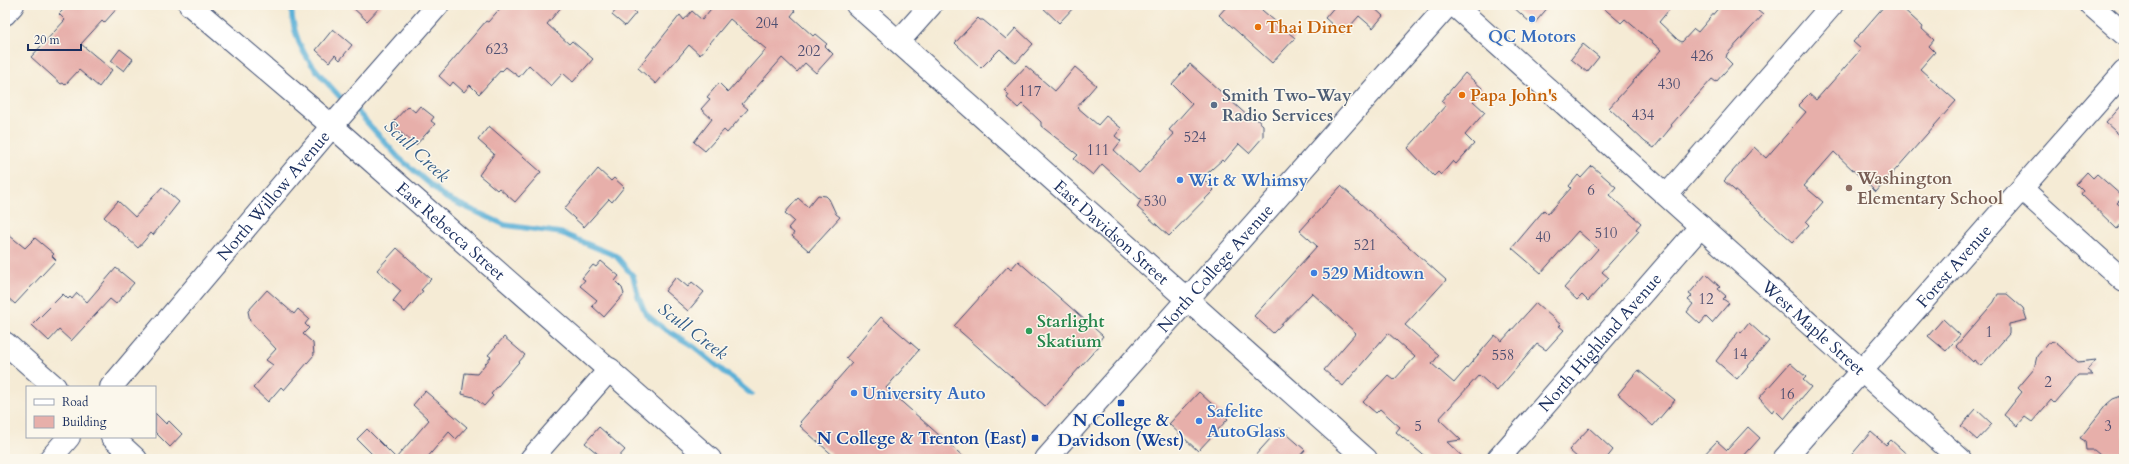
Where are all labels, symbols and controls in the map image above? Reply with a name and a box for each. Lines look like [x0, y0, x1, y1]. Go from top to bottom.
house number: 204 [755, 13, 779, 33]
marker: QC Motors [1527, 14, 1537, 24]
place label: Thai Diner [1266, 16, 1353, 39]
marker: Thai Diner [1253, 22, 1263, 32]
place label: QC Motors [1488, 25, 1576, 48]
scale bar [28, 26, 81, 52]
text: 20 m [34, 32, 61, 48]
house number: 623 [485, 39, 509, 59]
house number: 202 [797, 41, 821, 61]
house number: 426 [1690, 46, 1714, 66]
house number: 430 [1657, 74, 1681, 94]
house number: 117 [1018, 81, 1042, 101]
place label: Smith Two-Way Radio Services [1222, 84, 1352, 127]
place label: Papa John's [1470, 84, 1557, 107]
marker: Papa John's [1457, 90, 1467, 100]
marker: Smith Two-Way Radio Services [1209, 100, 1219, 110]
house number: 434 [1631, 105, 1655, 125]
water label: Scull Creek [378, 114, 455, 188]
street label: North Willow Avenue [212, 126, 335, 266]
house number: 524 [1183, 127, 1207, 147]
house number: 111 [1086, 140, 1110, 160]
place label: Washington Elementary School [1856, 167, 2003, 210]
place label: Wit & Whimsy [1187, 169, 1309, 192]
street label: East Davidson Street [1049, 175, 1174, 290]
marker: Wit & Whimsy [1175, 175, 1185, 185]
street label: East Rebecca Street [391, 177, 511, 286]
house number: 6 [1587, 180, 1595, 200]
marker: Washington Elementary School [1844, 183, 1854, 193]
house number: 530 [1143, 191, 1167, 211]
street label: North College Avenue [1152, 199, 1279, 338]
street label: Forest Avenue [1911, 220, 1997, 313]
house number: 510 [1594, 223, 1618, 243]
house number: 40 [1535, 227, 1551, 247]
house number: 521 [1353, 235, 1377, 255]
place label: 529 Midtown [1322, 262, 1425, 285]
marker: 529 Midtown [1309, 268, 1319, 278]
street label: North Highland Avenue [1533, 268, 1667, 417]
street label: West Maple Street [1756, 275, 1871, 381]
house number: 12 [1698, 289, 1714, 309]
water label: Scull Creek [653, 297, 733, 366]
place label: Starlight Skatium [1037, 310, 1104, 353]
house number: 1 [1985, 322, 1993, 342]
marker: Starlight Skatium [1024, 326, 1034, 336]
house number: 14 [1732, 344, 1748, 364]
house number: 558 [1491, 345, 1515, 365]
house number: 2 [2044, 372, 2052, 392]
place label: University Auto [862, 382, 986, 405]
house number: 16 [1779, 384, 1795, 404]
legend [26, 386, 156, 438]
marker: University Auto [849, 388, 859, 398]
text: Road [62, 394, 89, 410]
marker: N College & Davidson (West) [1116, 398, 1126, 408]
place label: Safelite AutoGlass [1207, 400, 1286, 443]
place label: N College & Davidson (West) [1057, 409, 1185, 452]
text: Building [62, 414, 107, 430]
marker: Safelite AutoGlass [1194, 416, 1204, 426]
house number: 5 [1414, 416, 1422, 436]
house number: 3 [2104, 416, 2112, 436]
place label: N College & Trenton (East) [817, 427, 1027, 450]
marker: N College & Trenton (East) [1030, 433, 1040, 443]

